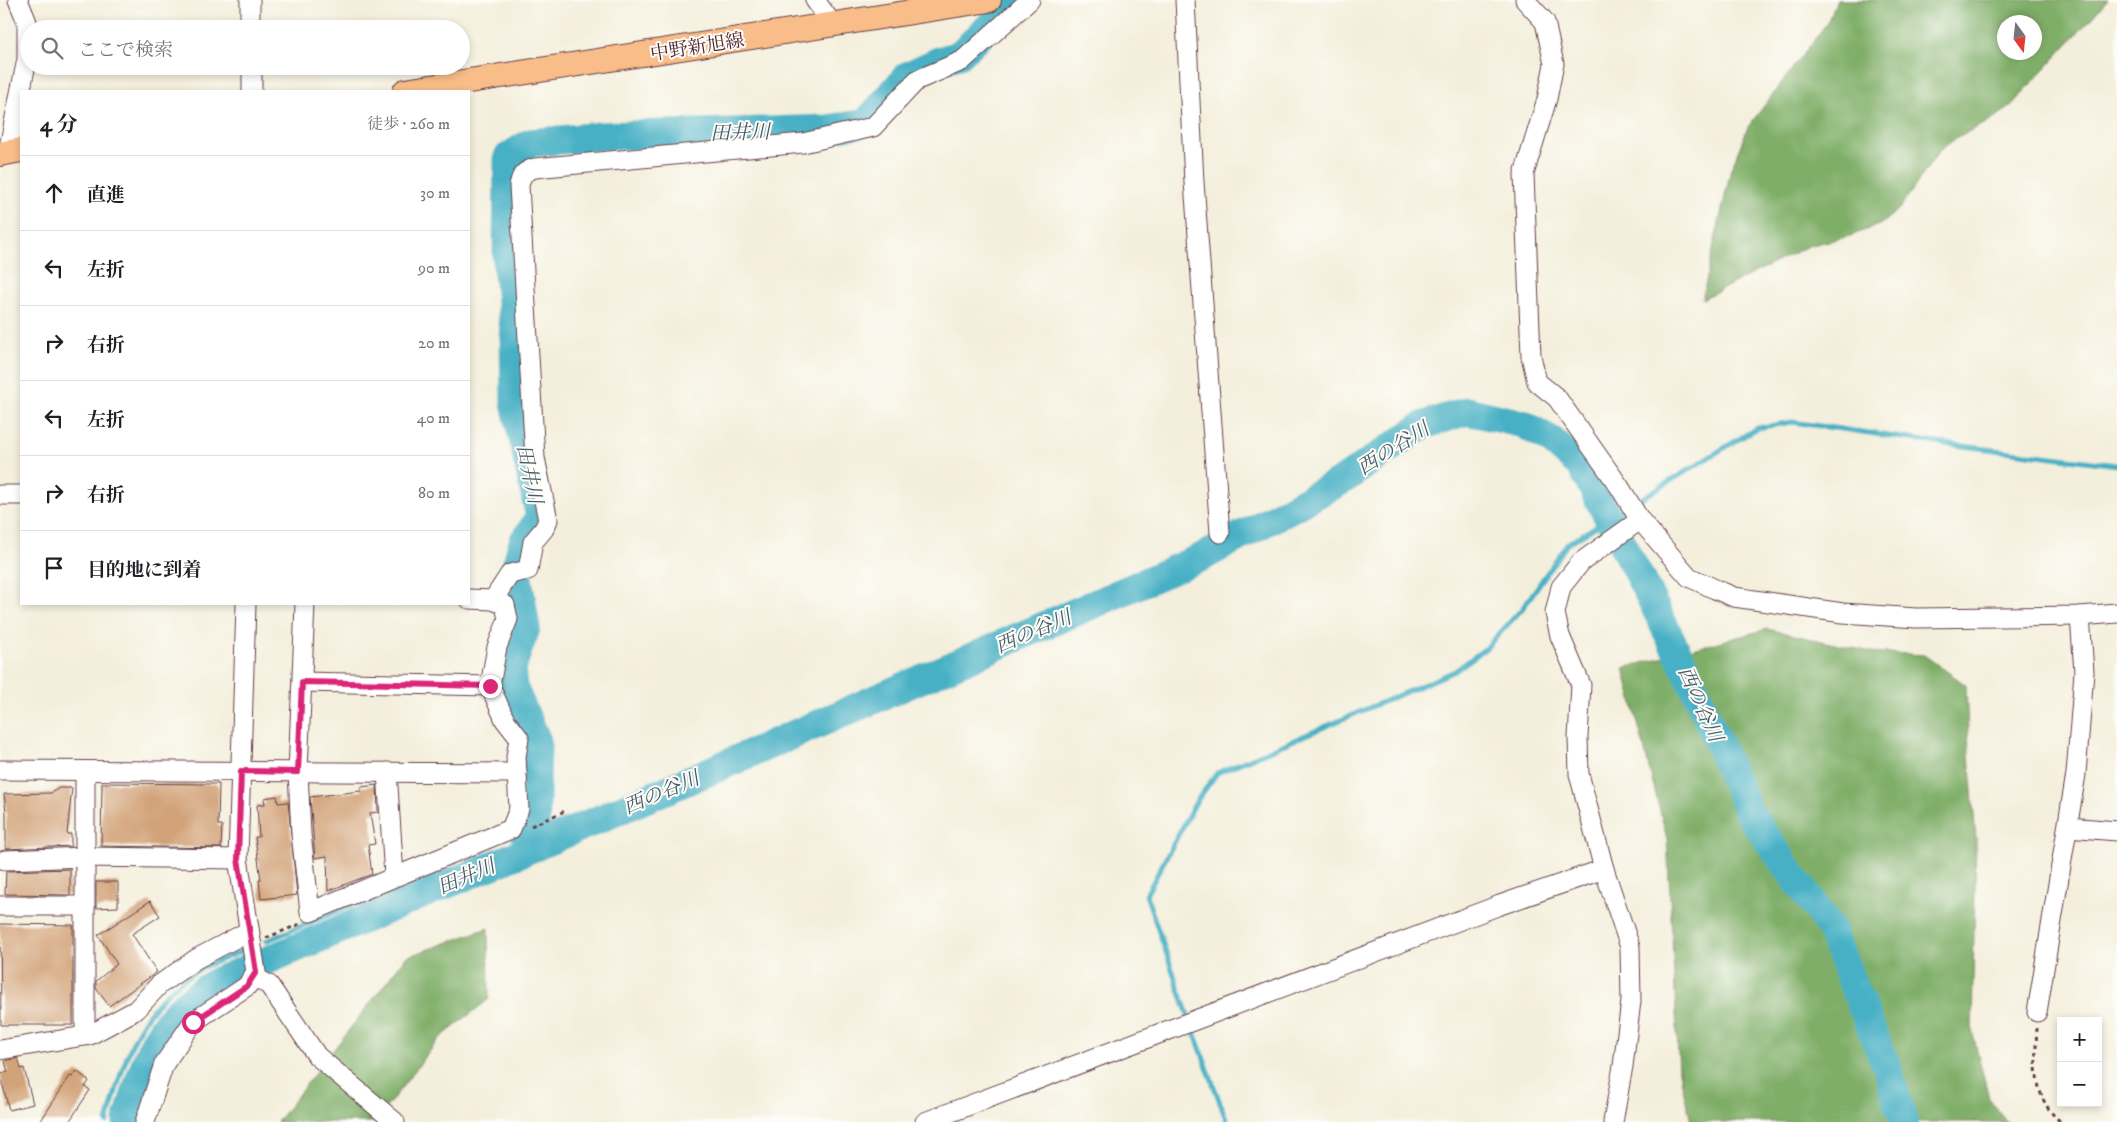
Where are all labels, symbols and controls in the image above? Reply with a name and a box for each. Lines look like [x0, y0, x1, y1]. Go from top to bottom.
north arrow [1997, 15, 2042, 60]
search box [20, 20, 470, 75]
street label: 中野新旭線 [649, 29, 746, 66]
icon: search [38, 34, 66, 62]
text: ここで検索 [78, 39, 173, 62]
text: 4 分 [40, 112, 78, 138]
text: 徒歩 · 260 m [367, 114, 450, 134]
water label: 田井川 [710, 120, 772, 147]
icon: ahead [40, 179, 68, 207]
text: 30 m [420, 183, 450, 203]
text: 直進 [87, 184, 125, 207]
icon: left [40, 254, 68, 282]
text: 90 m [418, 258, 450, 278]
text: 左折 [87, 259, 125, 282]
icon: right [40, 329, 68, 357]
text: 20 m [418, 333, 450, 353]
text: 右折 [87, 334, 125, 357]
icon: left [40, 404, 68, 432]
text: 40 m [417, 408, 450, 428]
text: 左折 [87, 409, 125, 432]
water label: 西の谷川 [1353, 416, 1436, 481]
water label: 田井川 [510, 442, 547, 508]
icon: right [40, 479, 68, 507]
text: 80 m [418, 483, 450, 503]
text: 右折 [87, 484, 125, 507]
icon: arrive [40, 554, 68, 582]
text: 目的地に到着 [87, 559, 201, 582]
water label: 西の谷川 [992, 604, 1077, 660]
water label: 西の谷川 [1672, 663, 1728, 748]
route end [479, 675, 502, 698]
water label: 西の谷川 [620, 765, 705, 821]
water label: 田井川 [434, 853, 501, 901]
route start [182, 1011, 205, 1034]
map controls [2057, 1017, 2102, 1107]
button: + [2057, 1017, 2102, 1062]
button: − [2057, 1062, 2102, 1107]

